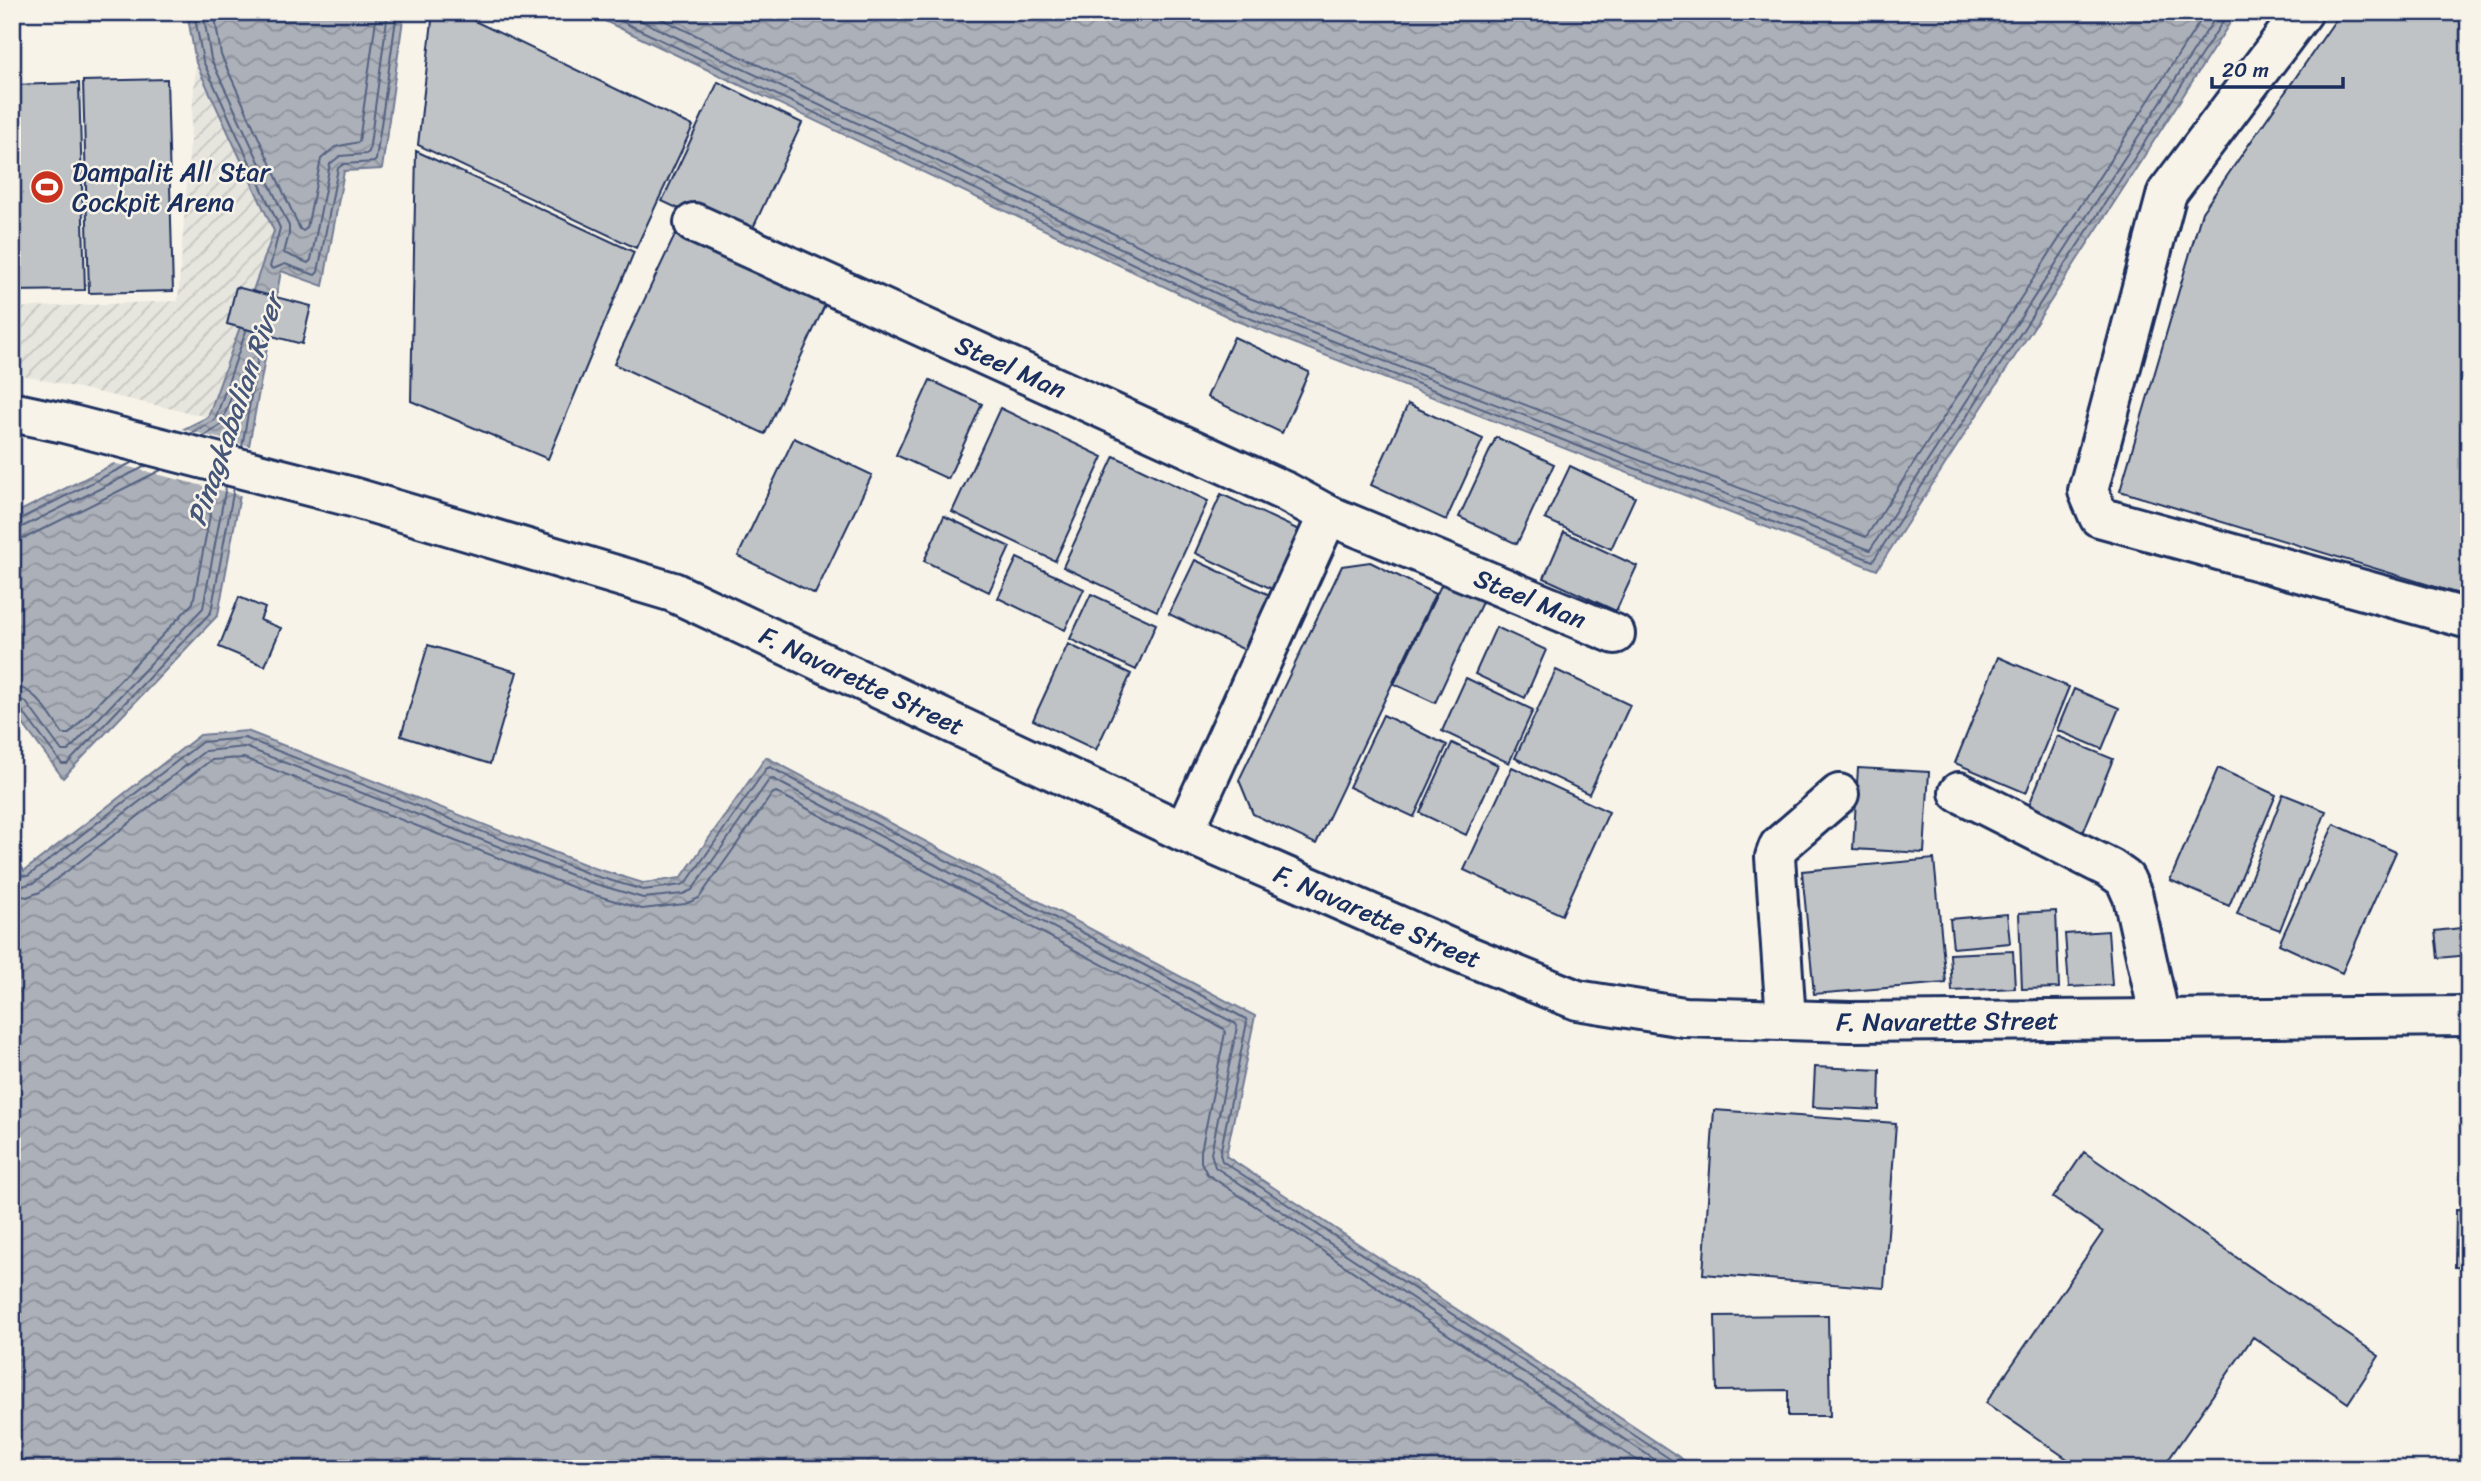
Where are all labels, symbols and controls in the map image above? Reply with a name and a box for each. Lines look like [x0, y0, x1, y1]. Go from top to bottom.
scale bar [2212, 46, 2343, 90]
text: 20 m [2222, 51, 2269, 89]
place label: Dampalit All Star Cockpit Arena [72, 149, 271, 225]
sports icon: Dampalit All Star Cockpit Arena [28, 168, 66, 206]
water label: Pinagkabalian River [172, 282, 299, 532]
street label: Steel Man [948, 322, 1074, 412]
street label: Steel Man [1467, 555, 1594, 643]
street label: F. Navarette Street [752, 613, 972, 749]
street label: F. Navarette Street [1266, 851, 1488, 982]
street label: F. Navarette Street [1835, 997, 2059, 1045]

